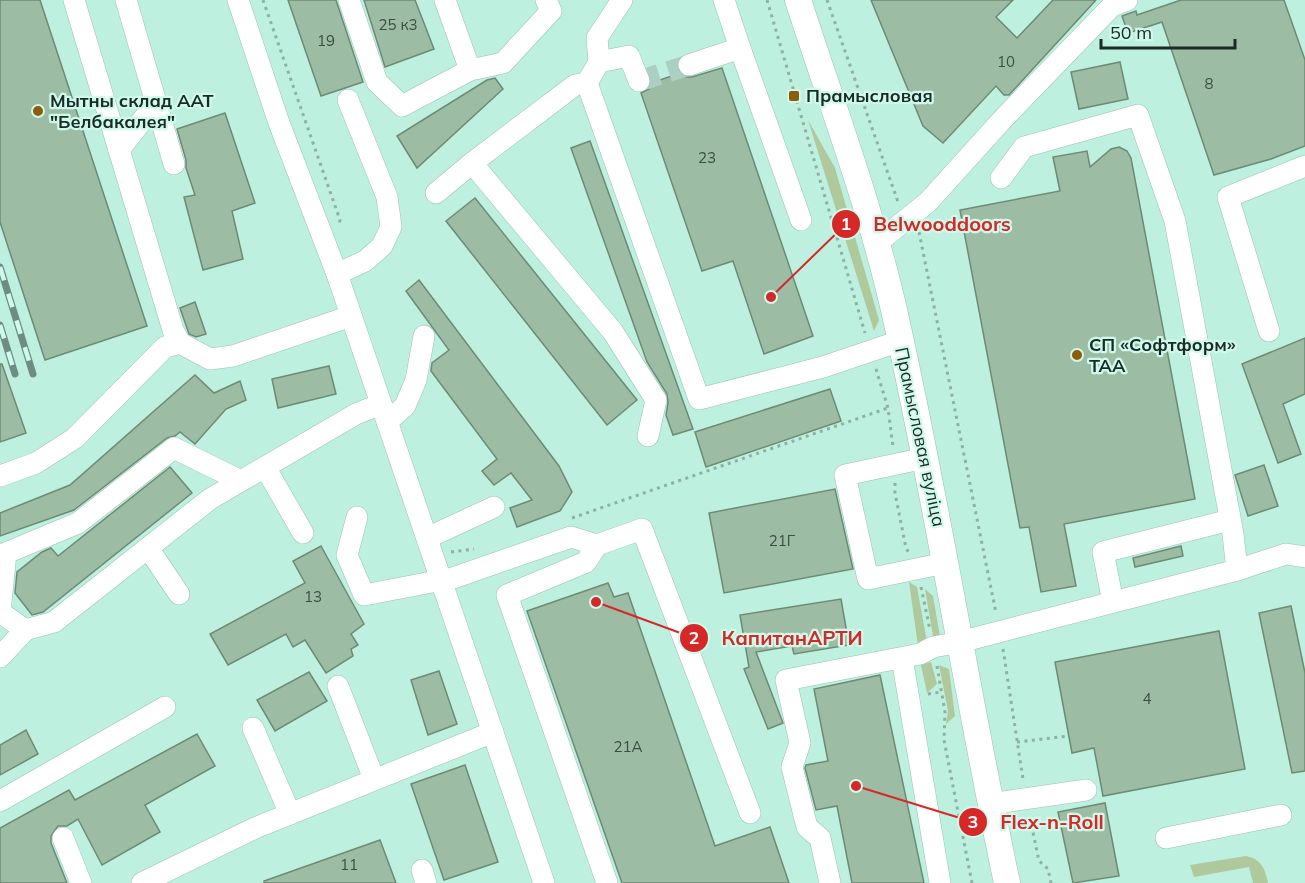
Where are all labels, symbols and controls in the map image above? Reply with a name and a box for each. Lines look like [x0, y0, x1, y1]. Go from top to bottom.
scale bar [1101, 12, 1234, 50]
house number: 25 к3 [379, 15, 418, 34]
text: 50 m [1110, 21, 1152, 44]
house number: 19 [317, 31, 335, 50]
house number: 10 [997, 52, 1015, 71]
house number: 8 [1204, 74, 1214, 93]
place label: Прамысловая [806, 84, 933, 107]
place label: Мытны склад ААТ "Белбакалея" [50, 89, 214, 133]
marker: Прамысловая [787, 89, 801, 103]
marker: Мытны склад ААТ "Белбакалея" [31, 104, 45, 118]
house number: 23 [698, 148, 716, 167]
callout: Belwooddoors [831, 205, 1023, 243]
text: Belwooddoors [873, 211, 1011, 236]
text: 1 [841, 212, 851, 235]
place label: СП «Софтформ» ТАА [1089, 333, 1236, 377]
street label: Прамысловая вуліца [890, 345, 951, 529]
marker: СП «Софтформ» ТАА [1070, 348, 1084, 362]
house number: 21Г [769, 531, 796, 550]
house number: 13 [304, 587, 322, 606]
callout: КапитанАРТИ [679, 619, 874, 657]
text: КапитанАРТИ [721, 625, 863, 650]
text: 2 [689, 626, 699, 649]
house number: 4 [1142, 689, 1152, 708]
house number: 21А [613, 737, 643, 756]
callout: Flex-n-Roll [958, 803, 1116, 841]
text: Flex-n-Roll [1000, 809, 1104, 834]
text: 3 [968, 810, 978, 833]
house number: 11 [340, 855, 358, 874]

